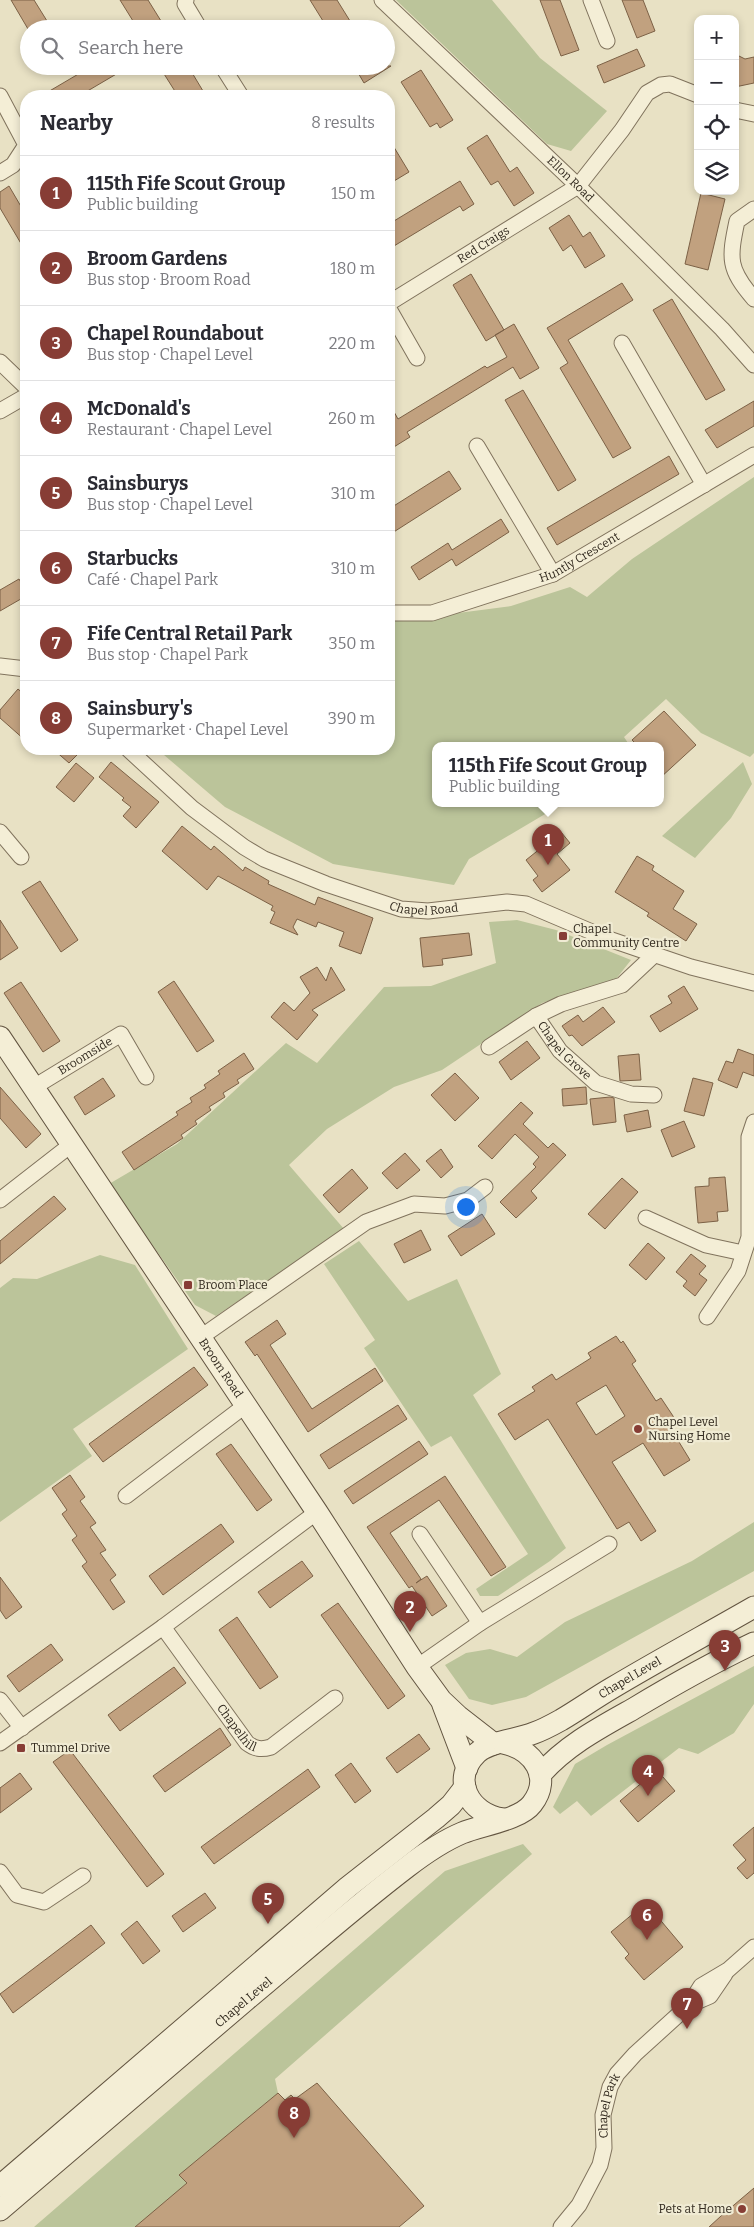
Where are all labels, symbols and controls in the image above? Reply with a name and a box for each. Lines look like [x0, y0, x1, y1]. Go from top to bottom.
map controls [694, 15, 739, 195]
button: + [694, 15, 739, 60]
search box [20, 20, 395, 75]
icon: search [38, 34, 66, 62]
text: Search here [78, 36, 183, 59]
button: − [694, 60, 739, 105]
button: locate [694, 105, 739, 150]
text: Nearby [40, 110, 113, 136]
text: 8 results [311, 113, 375, 132]
button: layers [694, 150, 739, 195]
street label: Ellon Road [544, 153, 597, 205]
text: 115th Fife Scout Group [87, 172, 285, 195]
text: 1 [53, 184, 59, 203]
text: 150 m [331, 184, 375, 203]
text: Public building [87, 195, 198, 214]
street label: Red Craigs [455, 223, 512, 266]
text: Broom Gardens [87, 247, 227, 270]
text: 2 [51, 259, 61, 278]
text: 180 m [330, 259, 375, 278]
text: Bus stop · Broom Road [87, 270, 251, 289]
text: Chapel Roundabout [87, 322, 264, 345]
text: 3 [51, 334, 61, 353]
text: 220 m [329, 334, 375, 353]
text: Bus stop · Chapel Level [87, 345, 253, 364]
text: McDonald's [87, 397, 191, 420]
text: 4 [51, 409, 61, 428]
text: 260 m [328, 409, 375, 428]
text: Restaurant · Chapel Level [87, 420, 272, 439]
text: Sainsburys [87, 472, 188, 495]
text: 5 [52, 484, 60, 503]
text: 310 m [331, 484, 375, 503]
text: Bus stop · Chapel Level [87, 495, 253, 514]
street label: Huntly Crescent [537, 529, 622, 585]
text: Starbucks [87, 547, 178, 570]
text: 6 [51, 559, 61, 578]
text: 310 m [331, 559, 375, 578]
text: Café · Chapel Park [87, 570, 218, 589]
text: Fife Central Retail Park [87, 622, 292, 645]
text: 7 [52, 634, 60, 653]
text: 350 m [329, 634, 375, 653]
text: Bus stop · Chapel Park [87, 645, 248, 664]
text: Sainsbury's [87, 697, 193, 720]
text: 8 [51, 709, 61, 728]
text: 390 m [328, 709, 375, 728]
text: Supermarket · Chapel Level [87, 720, 288, 739]
popup [432, 742, 664, 807]
text: 115th Fife Scout Group [449, 754, 647, 777]
text: Public building [449, 777, 560, 796]
pin: 1 [532, 824, 564, 865]
street label: Chapel Road [387, 899, 459, 918]
place label: Chapel Community Centre [573, 922, 679, 950]
marker: Chapel Community Centre [557, 930, 569, 942]
street label: Chapel Grove [535, 1019, 594, 1083]
street label: Broomside [56, 1034, 115, 1078]
your location [453, 1194, 479, 1220]
place label: Broom Place [198, 1278, 268, 1292]
marker: Broom Place [182, 1279, 194, 1291]
street label: Broom Road [196, 1336, 246, 1400]
place label: Chapel Level Nursing Home [648, 1415, 730, 1443]
marker: Chapel Level Nursing Home [632, 1423, 644, 1435]
pin: 2 [394, 1591, 426, 1632]
pin: 3 [709, 1630, 741, 1671]
street label: Chapel Level [596, 1654, 664, 1701]
street label: Chapelhill [214, 1701, 259, 1755]
place label: Tummel Drive [31, 1741, 110, 1755]
marker: Tummel Drive [15, 1742, 27, 1754]
pin: 4 [632, 1755, 664, 1796]
pin: 5 [252, 1883, 284, 1924]
pin: 6 [631, 1899, 663, 1940]
street label: Chapel Level [212, 1974, 275, 2030]
pin: 7 [671, 1988, 703, 2029]
street label: Chapel Park [596, 2071, 623, 2138]
pin: 8 [278, 2097, 310, 2138]
place label: Pets at Home [659, 2202, 732, 2216]
marker: Pets at Home [736, 2203, 748, 2215]

